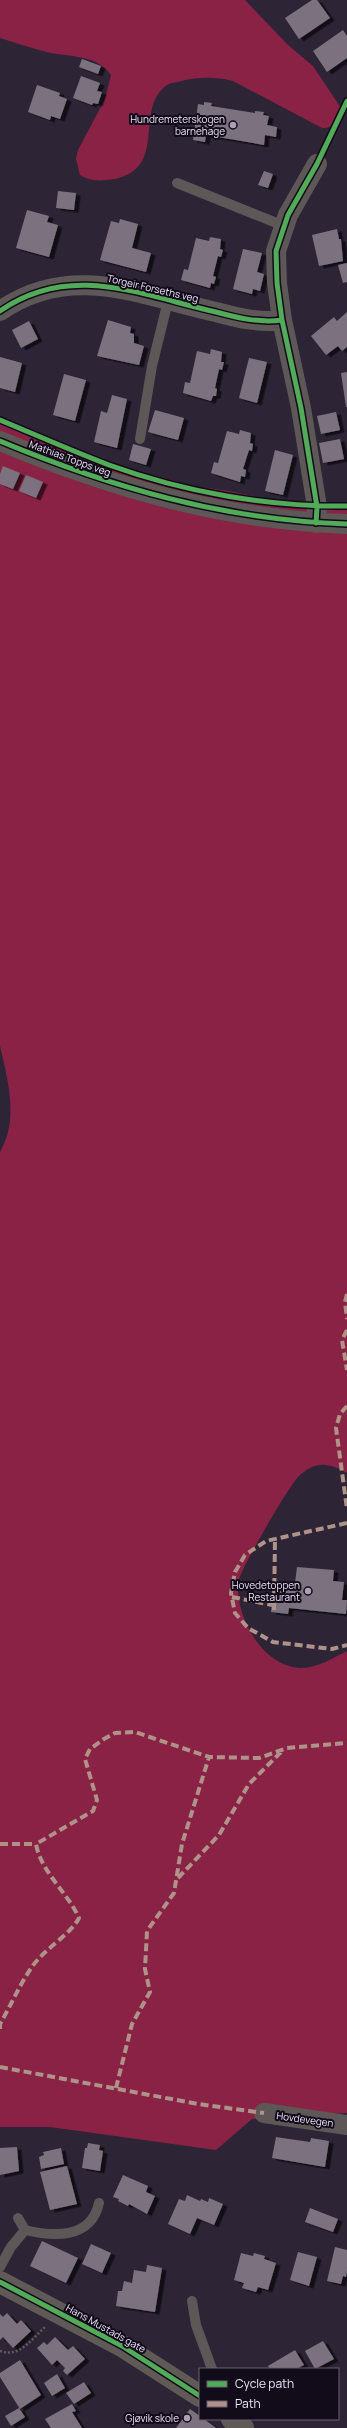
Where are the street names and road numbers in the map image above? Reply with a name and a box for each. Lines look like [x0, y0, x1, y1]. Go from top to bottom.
street label: Torgeir Forseths veg [106, 271, 200, 305]
street label: Mathias Topps veg [27, 437, 113, 479]
street label: Hovdevegen [276, 2108, 334, 2130]
street label: Hans Mustads gate [64, 2300, 148, 2356]

